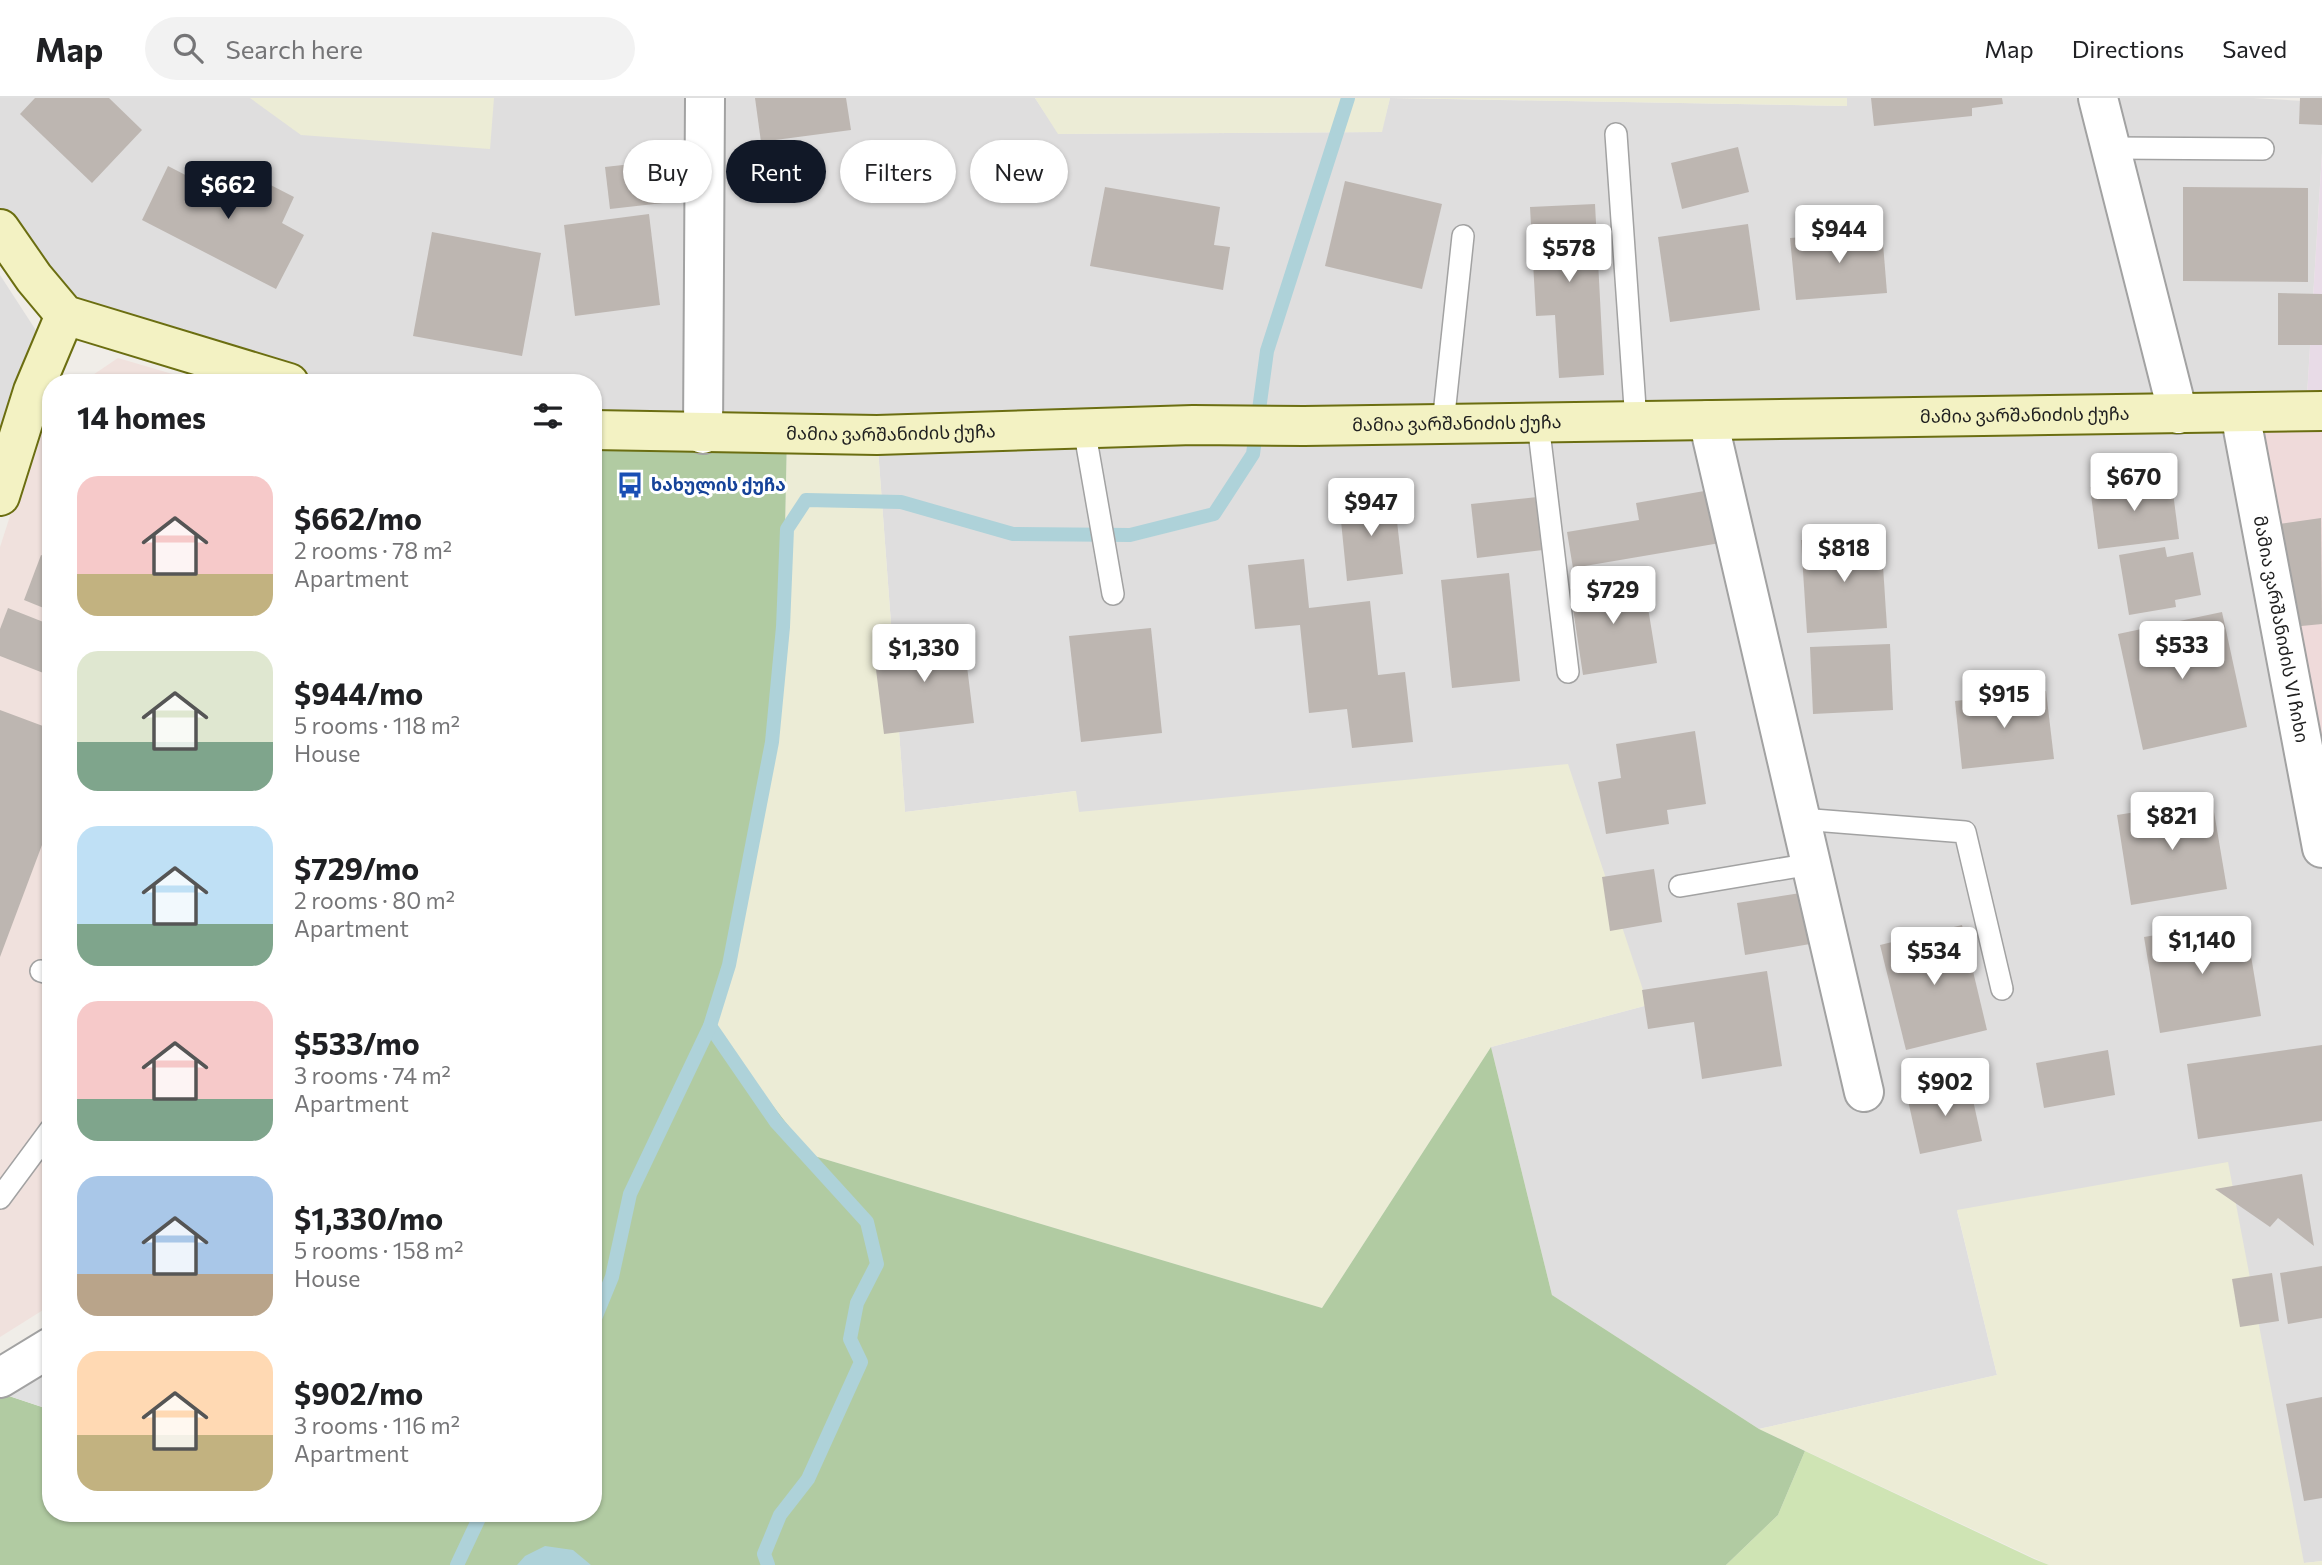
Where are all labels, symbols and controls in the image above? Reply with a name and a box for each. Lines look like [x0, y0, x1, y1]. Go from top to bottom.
search box [145, 17, 635, 80]
text: Map [35, 28, 103, 69]
icon: search [169, 29, 207, 67]
text: Search here [225, 33, 363, 64]
text: Map [1984, 34, 2034, 63]
text: Directions [2072, 34, 2184, 63]
text: Saved [2222, 34, 2287, 63]
chip: Buy [623, 140, 712, 203]
chip: Rent [726, 140, 826, 203]
chip: Filters [840, 140, 956, 203]
chip: New [970, 140, 1068, 203]
pin: $662 [187, 162, 269, 221]
text: $662 [201, 170, 255, 198]
pin: $944 [1798, 206, 1880, 265]
text: $944 [1811, 214, 1867, 242]
pin: $578 [1528, 225, 1610, 284]
text: $578 [1542, 233, 1596, 261]
icon: filters [529, 397, 567, 435]
text: 14 homes [77, 398, 206, 435]
street label: მამია ვარშანიძის ქუჩა [1920, 402, 2130, 427]
street label: მამია ვარშანიძის ქუჩა [1352, 410, 1562, 435]
street label: მამია ვარშანიძის ქუჩა [786, 419, 996, 446]
pin: $670 [2093, 454, 2175, 513]
text: $670 [2107, 462, 2161, 490]
bus stop icon: ხახულის ქუჩა [615, 470, 645, 500]
place label: ხახულის ქუჩა [651, 473, 786, 496]
pin: $947 [1330, 478, 1412, 538]
text: $947 [1344, 487, 1398, 515]
text: $662/mo [294, 499, 422, 536]
icon: home [133, 504, 217, 588]
street label: მამია ვარშანიძის VI ჩიხი [2250, 514, 2314, 744]
pin: $818 [1803, 524, 1885, 584]
text: $818 [1818, 533, 1870, 561]
text: 2 rooms · 78 m² [294, 536, 452, 564]
text: Apartment [294, 564, 409, 592]
pin: $729 [1572, 566, 1654, 626]
text: $729 [1587, 575, 1640, 603]
pin: $533 [2141, 622, 2223, 681]
pin: $1,330 [867, 624, 981, 684]
text: $533 [2155, 630, 2209, 658]
text: $1,330 [888, 633, 960, 661]
pin: $915 [1963, 670, 2045, 730]
text: $944/mo [294, 674, 423, 711]
icon: home [133, 679, 217, 763]
text: $915 [1978, 679, 2030, 707]
text: 5 rooms · 118 m² [294, 711, 460, 739]
text: House [294, 739, 360, 767]
pin: $821 [2131, 792, 2213, 852]
text: $821 [2147, 801, 2197, 829]
text: $729/mo [294, 849, 419, 886]
icon: home [133, 854, 217, 938]
text: 2 rooms · 80 m² [294, 886, 455, 914]
text: Apartment [294, 914, 409, 942]
pin: $1,140 [2145, 916, 2259, 976]
text: $1,140 [2168, 925, 2236, 953]
pin: $534 [1893, 928, 1975, 987]
text: $534 [1907, 936, 1961, 964]
text: $533/mo [294, 1024, 420, 1061]
icon: home [133, 1029, 217, 1113]
pin: $902 [1904, 1058, 1986, 1118]
text: 3 rooms · 74 m² [294, 1061, 451, 1089]
text: $902 [1917, 1067, 1973, 1095]
text: Apartment [294, 1089, 409, 1117]
text: $1,330/mo [294, 1199, 443, 1236]
icon: home [133, 1204, 217, 1288]
text: 5 rooms · 158 m² [294, 1236, 463, 1264]
text: House [294, 1264, 360, 1292]
text: $902/mo [294, 1374, 423, 1411]
icon: home [133, 1379, 217, 1463]
text: 3 rooms · 116 m² [294, 1411, 460, 1439]
text: Apartment [294, 1439, 409, 1467]

